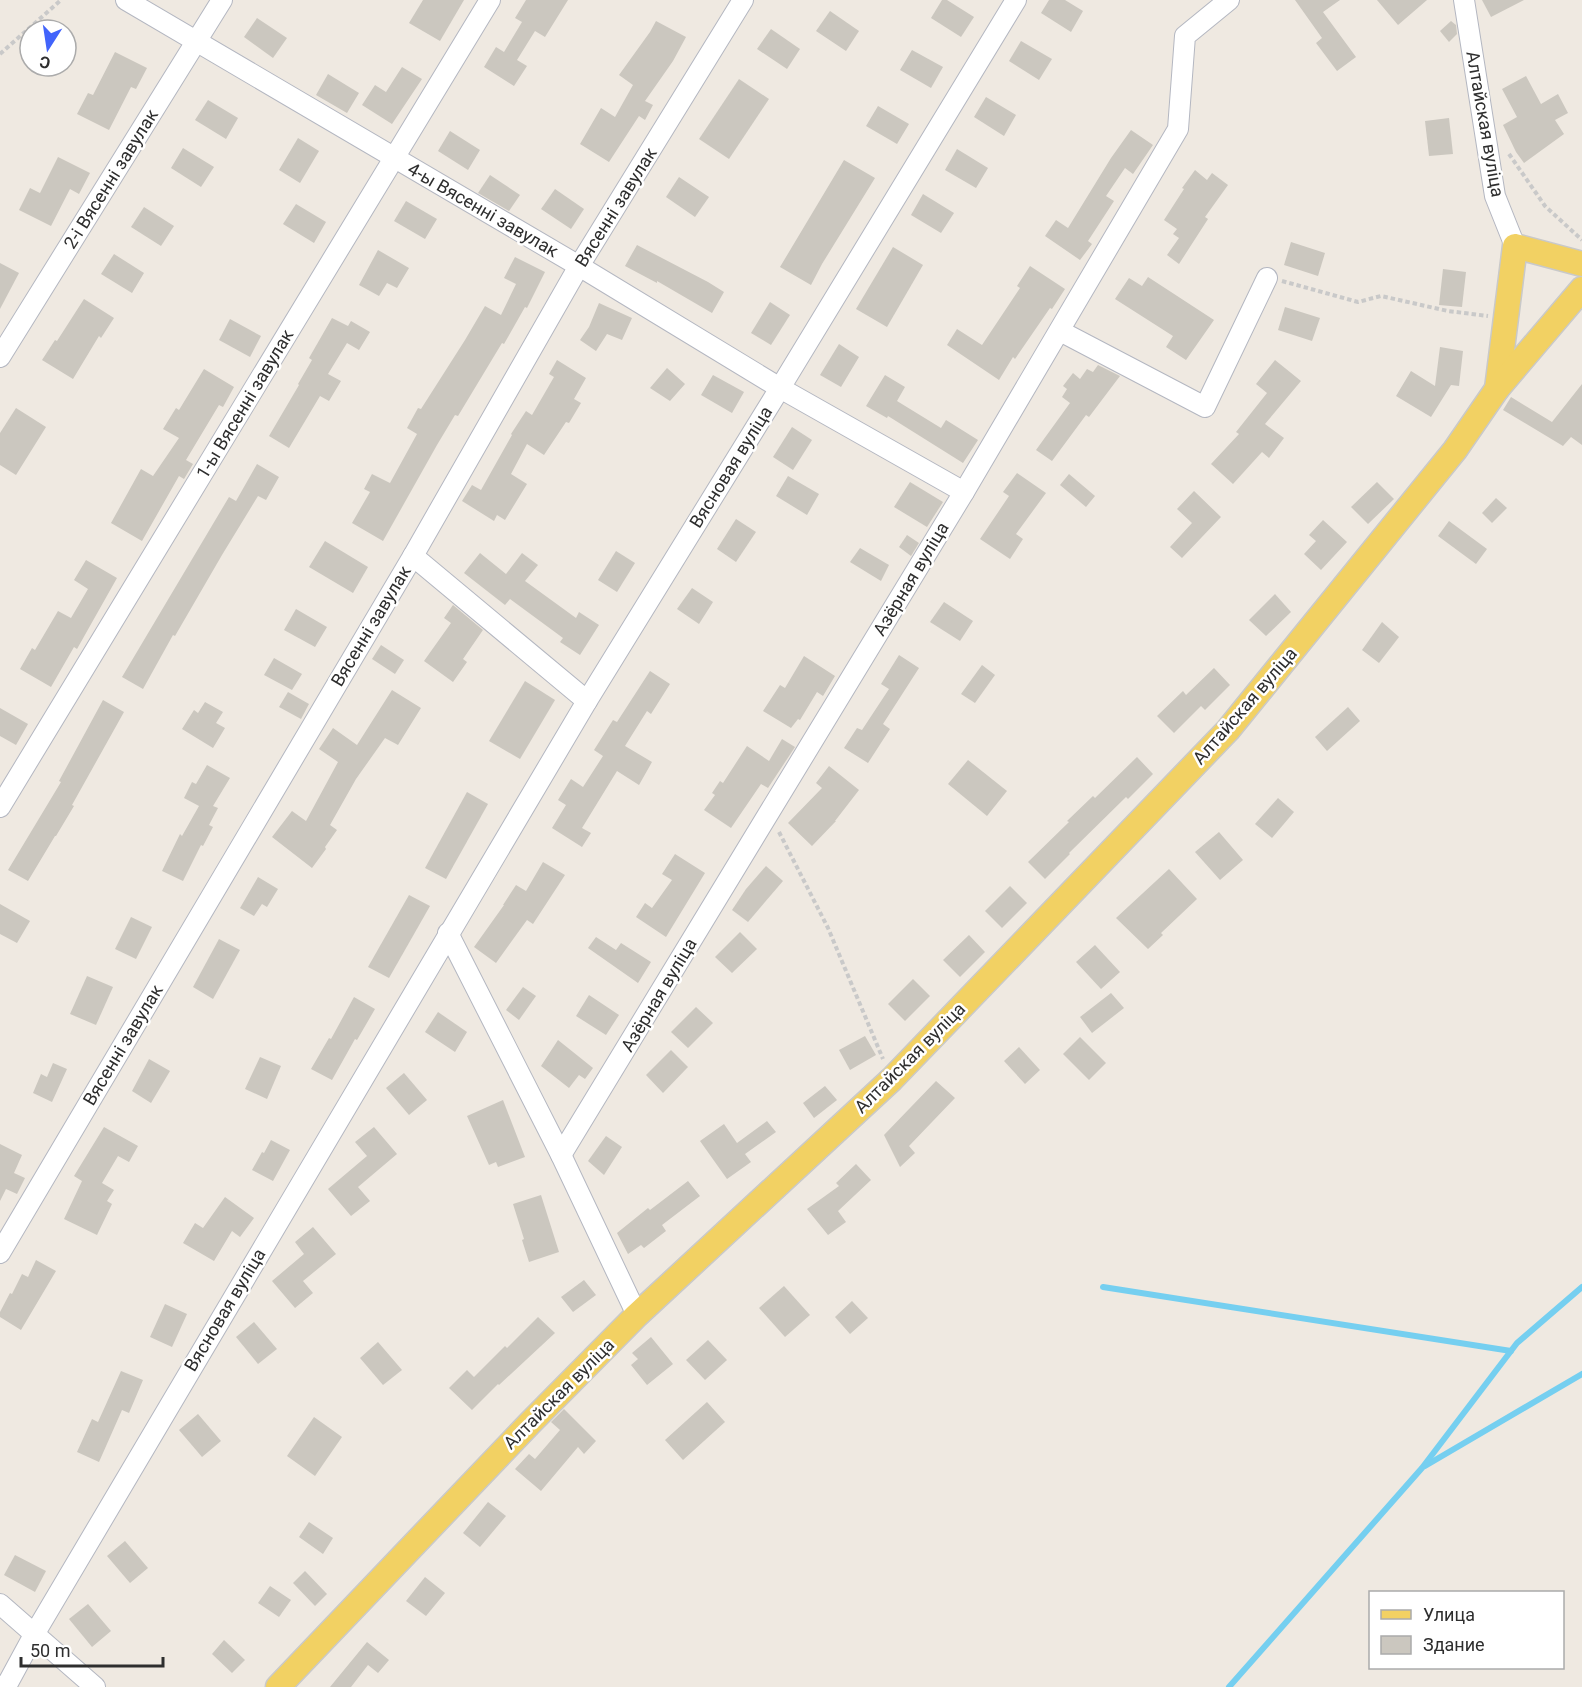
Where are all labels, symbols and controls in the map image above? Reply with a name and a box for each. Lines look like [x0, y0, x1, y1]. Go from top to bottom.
north arrow [18, 18, 78, 78]
street label: Алтайская вуліца [1462, 49, 1509, 199]
text: С [38, 52, 52, 73]
street label: 2-і Вясенні завулак [59, 105, 162, 252]
street label: Вясенні завулак [570, 143, 661, 270]
street label: 4-ы Вясенні завулак [404, 158, 563, 261]
street label: 1-ы Вясенні завулак [192, 325, 298, 482]
street label: Вясновая вуліца [685, 402, 776, 531]
street label: Азёрная вуліца [868, 518, 953, 639]
street label: Вясенні завулак [326, 561, 415, 690]
street label: Алтайская вуліца [1188, 643, 1301, 768]
street label: Азёрная вуліца [616, 934, 701, 1055]
street label: Вясенні завулак [78, 980, 167, 1109]
street label: Алтайская вуліца [850, 998, 969, 1117]
street label: Вясновая вуліца [180, 1245, 269, 1375]
street label: Алтайская вуліца [499, 1334, 618, 1453]
legend [1369, 1591, 1564, 1669]
text: Улица [1423, 1604, 1475, 1625]
scale bar [21, 1630, 164, 1668]
text: Здание [1423, 1634, 1485, 1655]
text: 50 m [30, 1640, 70, 1661]

